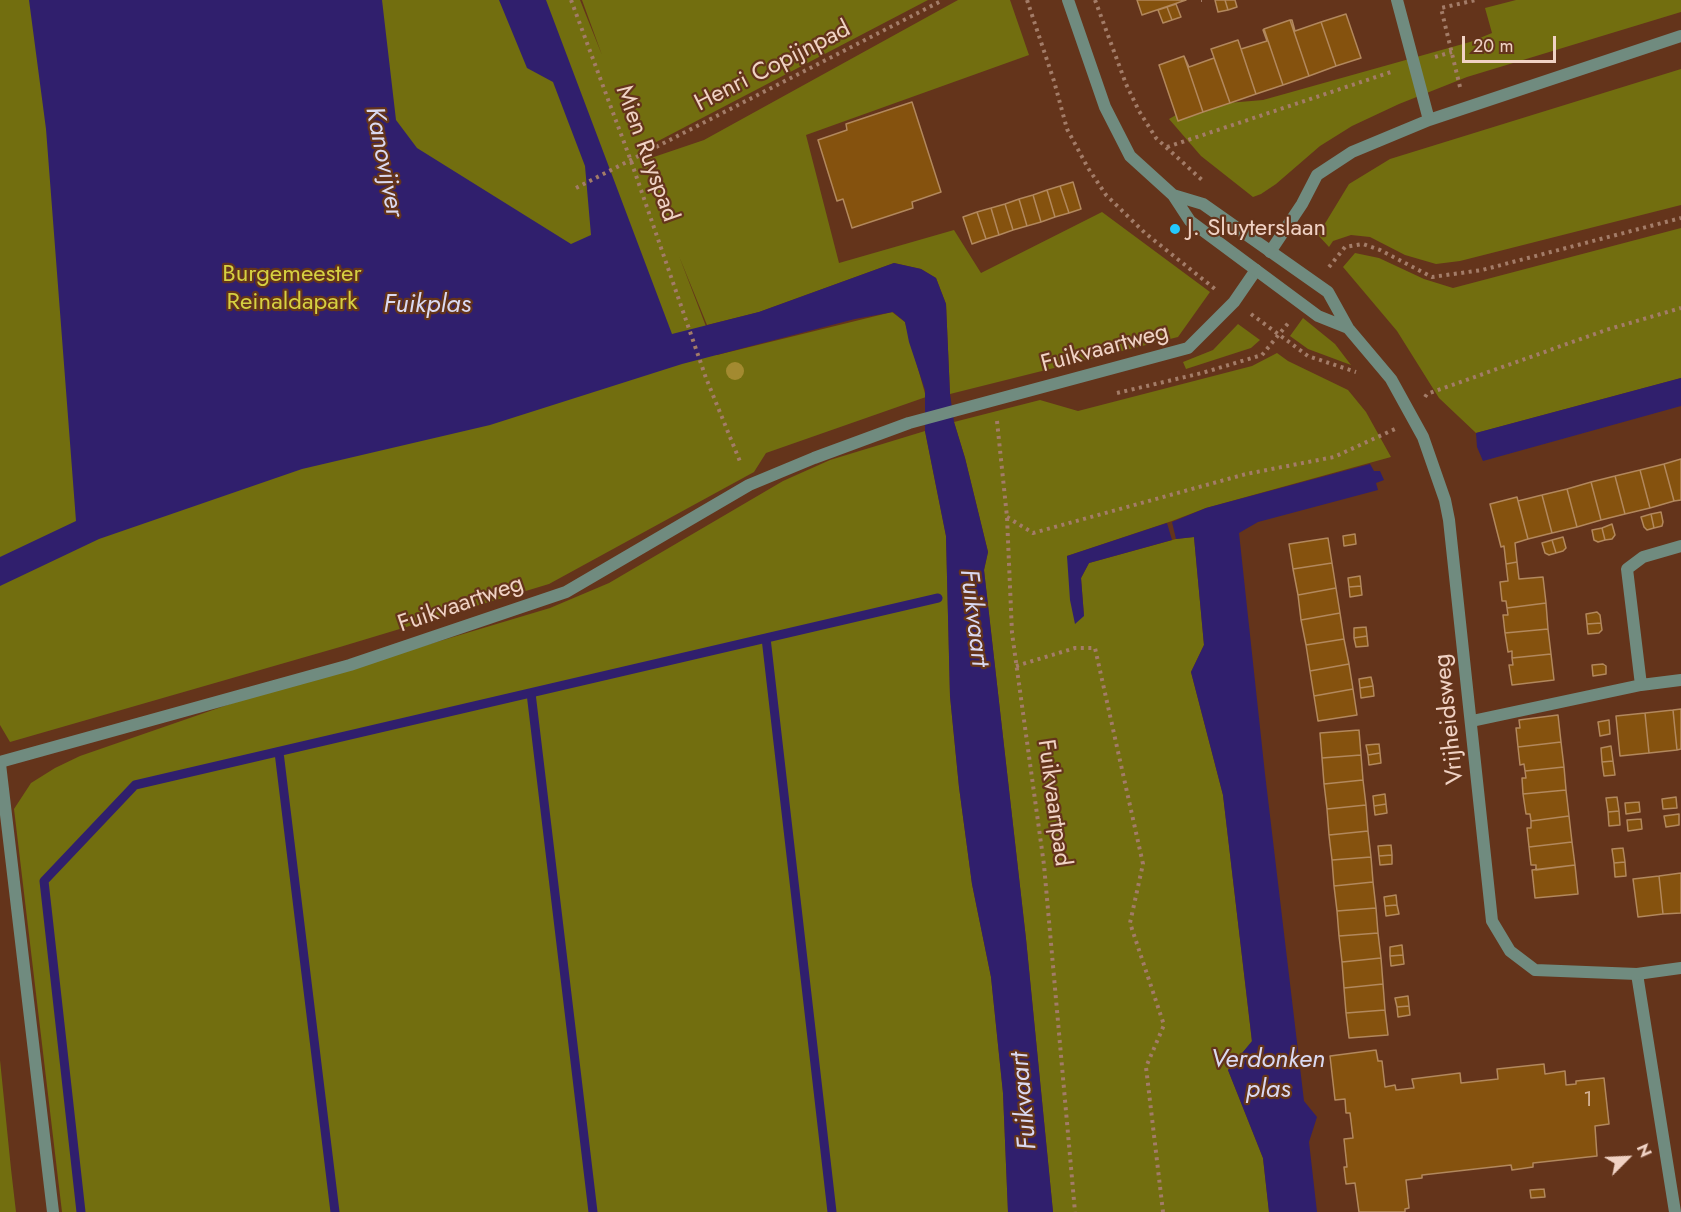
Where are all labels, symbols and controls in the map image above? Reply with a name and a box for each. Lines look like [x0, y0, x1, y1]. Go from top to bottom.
street label: Henri Copijnpad [690, 15, 856, 119]
scale bar [1465, 24, 1560, 62]
text: 20 m [1473, 33, 1513, 59]
street label: Mien Ruyspad [608, 82, 684, 226]
water label: Kanovijver [357, 104, 409, 220]
place label: J. Sluyterslaan [1187, 215, 1326, 243]
marker: J. Sluyterslaan [1168, 222, 1182, 236]
park label: Burgemeester Reinaldapark [222, 261, 362, 317]
water label: Fuikplas [383, 290, 471, 322]
street label: Fuikvaartweg [1038, 318, 1172, 380]
water label: Fuikvaart [952, 567, 994, 669]
street label: Fuikvaartweg [394, 570, 528, 640]
street label: Vrijheidsweg [1429, 652, 1471, 786]
street label: Fuikvaartpad [1030, 738, 1076, 868]
water label: Verdonken plas [1211, 1045, 1325, 1106]
water label: Fuikvaart [1005, 1051, 1045, 1151]
house number: 1 [1583, 1088, 1593, 1114]
north arrow [1597, 1128, 1657, 1188]
text: N [1631, 1140, 1657, 1161]

